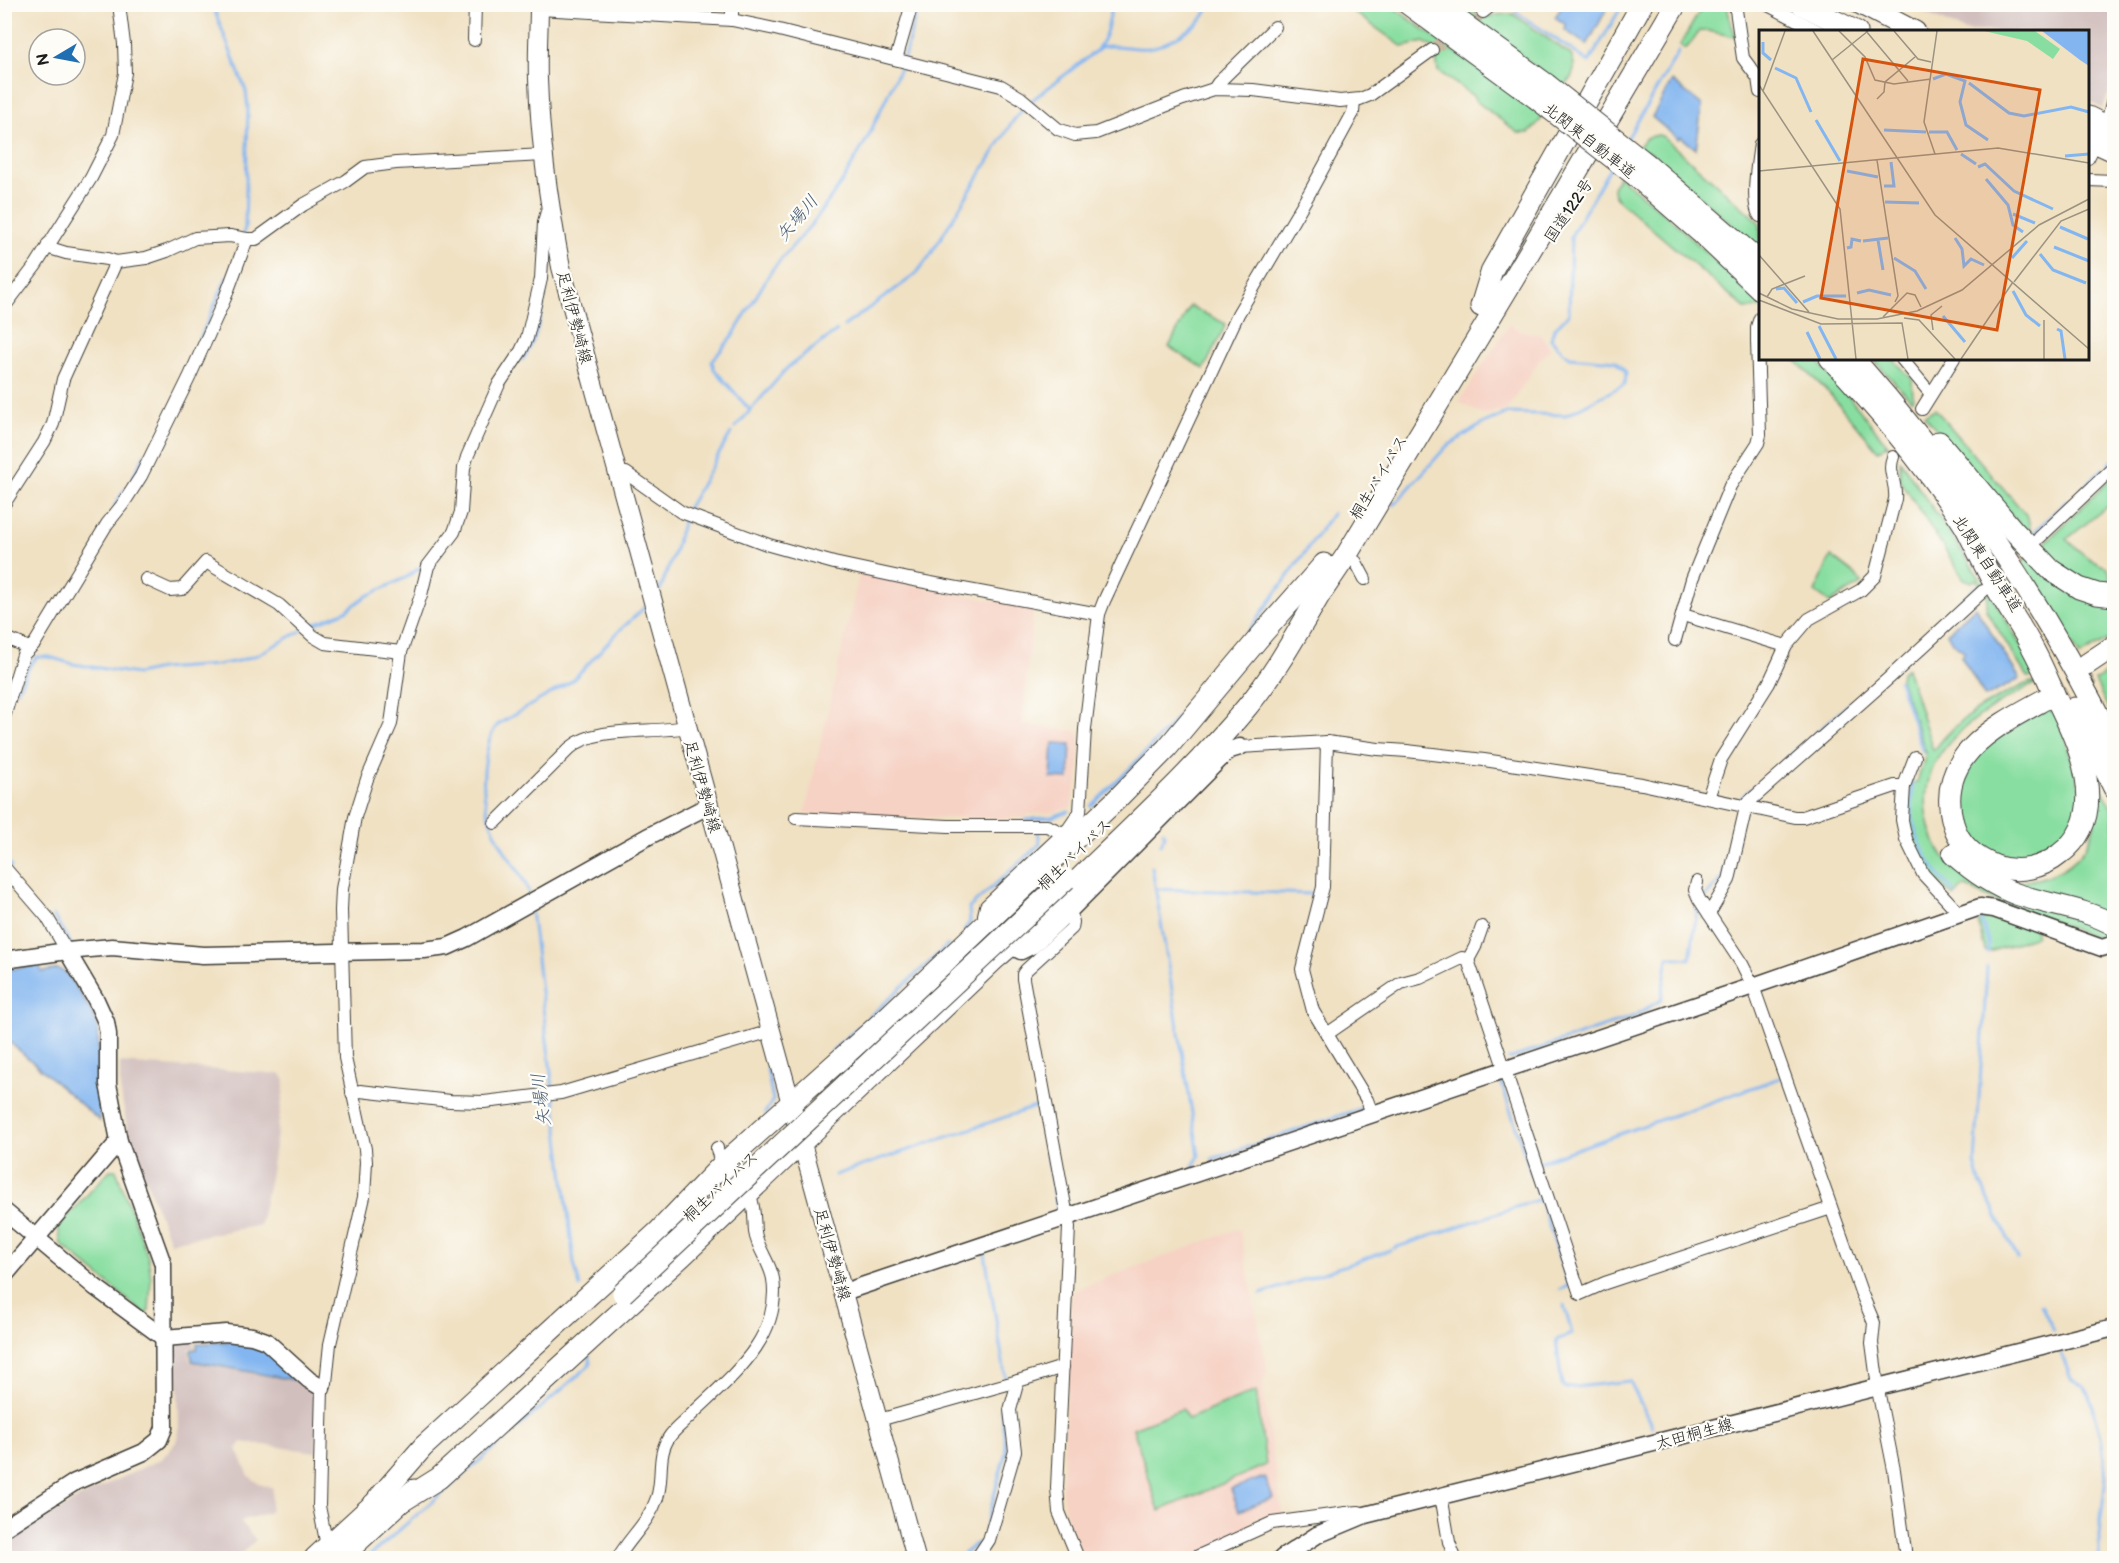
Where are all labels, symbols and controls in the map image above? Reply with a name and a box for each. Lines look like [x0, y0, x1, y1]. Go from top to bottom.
north arrow [27, 27, 87, 87]
inset map [1759, 30, 2089, 360]
text: N [33, 52, 54, 67]
street label: 北関東自動車道 [1539, 99, 1639, 183]
street label: 国道122号 [1541, 175, 1598, 246]
water label: 矢場川 [772, 191, 823, 246]
street label: 足利伊勢崎線 [552, 269, 595, 366]
street label: 桐生バイパス [1347, 432, 1412, 524]
street label: 北関東自動車道 [1948, 512, 2025, 616]
street label: 足利伊勢崎線 [679, 738, 724, 835]
street label: 桐生バイパス [1034, 815, 1116, 895]
water label: 矢場川 [528, 1072, 555, 1128]
street label: 桐生バイパス [680, 1148, 762, 1227]
street label: 足利伊勢崎線 [809, 1206, 854, 1303]
street label: 太田桐生線 [1653, 1415, 1735, 1454]

